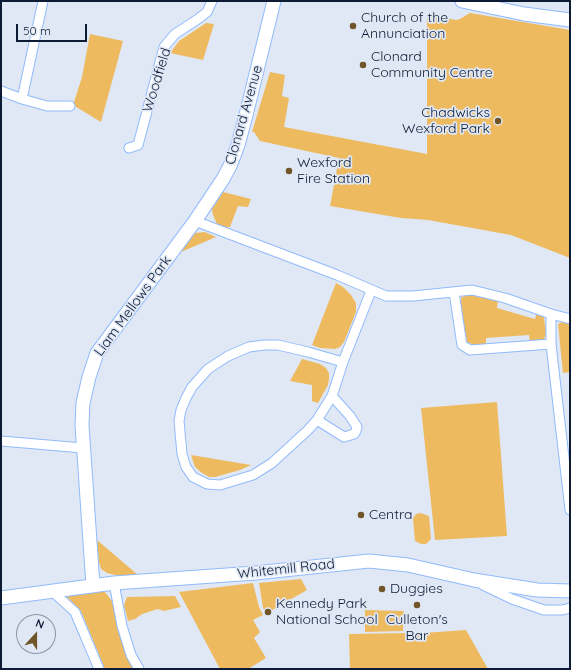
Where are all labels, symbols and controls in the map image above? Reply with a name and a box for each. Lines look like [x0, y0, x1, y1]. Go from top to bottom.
place label: Church of the Annunciation [361, 10, 448, 42]
scale bar [18, 16, 89, 42]
marker: Church of the Annunciation [348, 21, 358, 31]
text: 50 m [23, 23, 51, 38]
street label: Woodfield [139, 46, 175, 114]
place label: Clonard Community Centre [371, 49, 493, 82]
marker: Clonard Community Centre [358, 60, 368, 70]
street label: Clonard Avenue [222, 63, 266, 167]
place label: Chadwicks Wexford Park [402, 105, 490, 138]
marker: Chadwicks Wexford Park [493, 116, 503, 126]
place label: Wexford Fire Station [297, 155, 370, 188]
marker: Wexford Fire Station [284, 166, 294, 176]
street label: Liam Mellows Park [91, 252, 175, 360]
place label: Centra [369, 507, 413, 523]
marker: Centra [356, 510, 366, 520]
street label: Whitemill Road [236, 556, 336, 582]
place label: Duggies [390, 581, 443, 597]
marker: Duggies [377, 584, 387, 594]
place label: Kennedy Park National School [276, 596, 378, 628]
marker: Culleton's Bar [412, 600, 422, 610]
marker: Kennedy Park National School [263, 607, 273, 617]
place label: Culleton's Bar [386, 612, 448, 644]
north arrow [16, 614, 56, 654]
text: N [34, 616, 46, 632]

